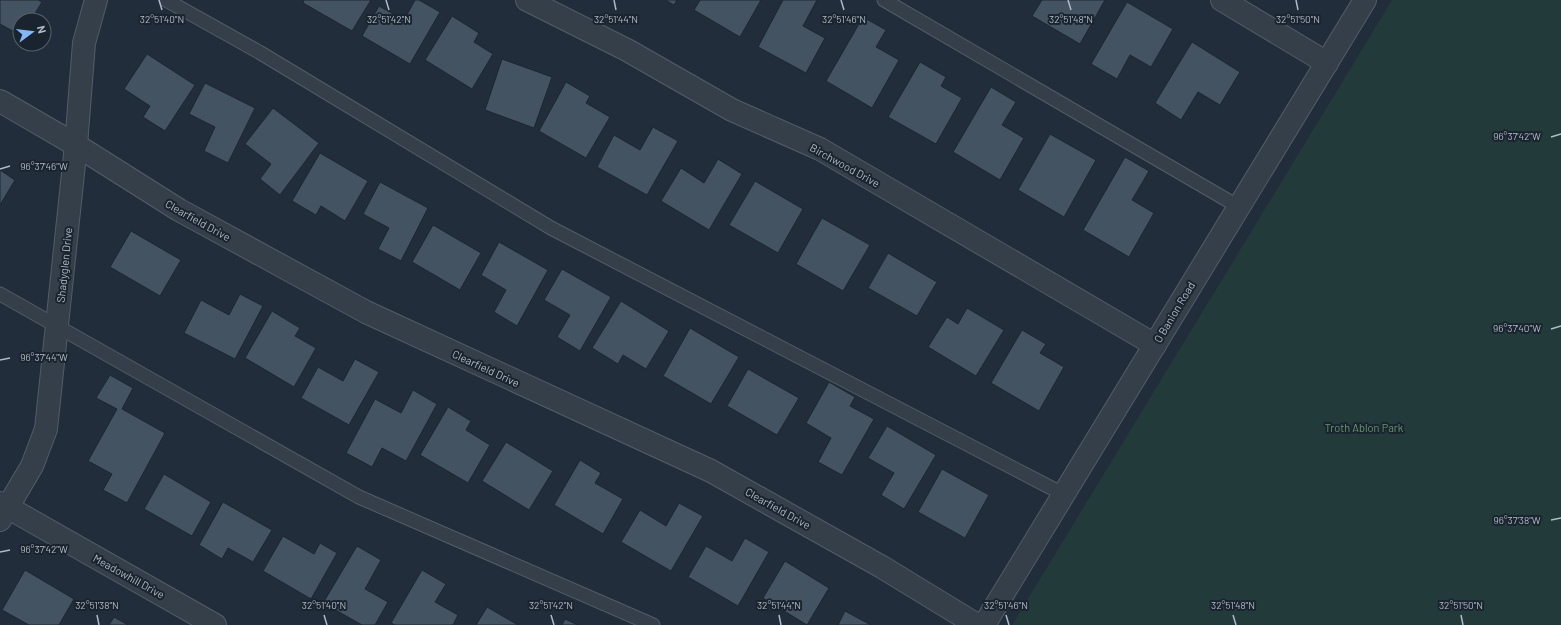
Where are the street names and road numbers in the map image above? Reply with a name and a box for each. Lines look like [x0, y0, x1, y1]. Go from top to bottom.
street label: Birchwood Drive [808, 140, 882, 190]
street label: Clearfield Drive [163, 197, 233, 243]
street label: Shadyglen Drive [54, 227, 74, 303]
street label: O Banion Road [1151, 279, 1197, 345]
street label: Clearfield Drive [450, 347, 522, 389]
street label: Clearfield Drive [743, 485, 813, 531]
street label: Meadowhill Drive [91, 551, 167, 601]

